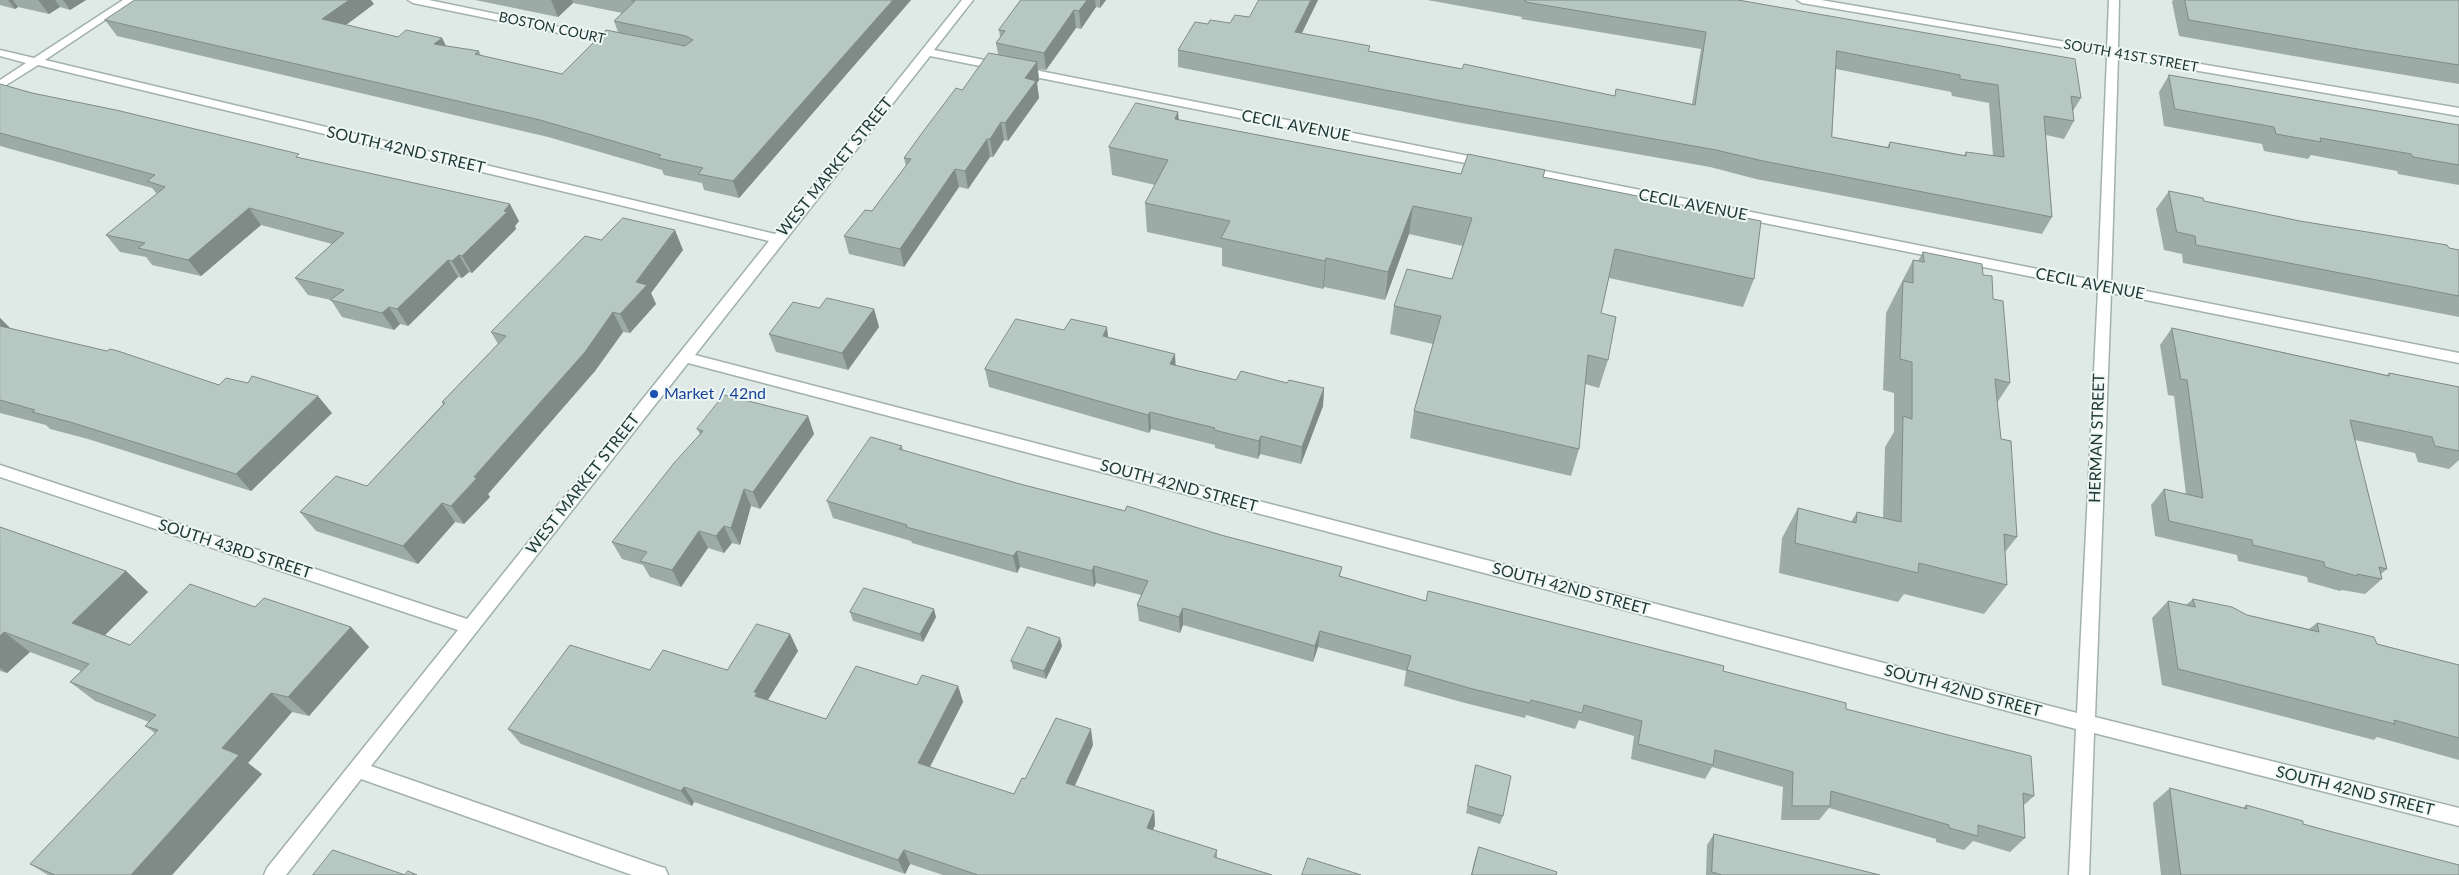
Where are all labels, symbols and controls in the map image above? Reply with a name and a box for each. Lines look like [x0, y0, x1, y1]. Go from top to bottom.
street label: BOSTON COURT [497, 9, 607, 47]
street label: SOUTH 41ST STREET [2062, 36, 2200, 76]
street label: WEST MARKET STREET [773, 94, 897, 240]
street label: CECIL AVENUE [1240, 106, 1352, 146]
street label: SOUTH 42ND STREET [325, 122, 487, 178]
street label: CECIL AVENUE [1637, 185, 1749, 225]
street label: CECIL AVENUE [2034, 264, 2146, 304]
street label: HERMAN STREET [2085, 373, 2109, 503]
place label: Market / 42nd [664, 384, 766, 404]
marker: Market / 42nd [648, 388, 660, 400]
street label: WEST MARKET STREET [522, 410, 644, 558]
street label: SOUTH 42ND STREET [1098, 456, 1260, 516]
street label: SOUTH 43RD STREET [156, 515, 314, 583]
street label: SOUTH 42ND STREET [1490, 559, 1652, 619]
street label: SOUTH 42ND STREET [1882, 661, 2044, 721]
street label: SOUTH 42ND STREET [2274, 762, 2436, 820]

